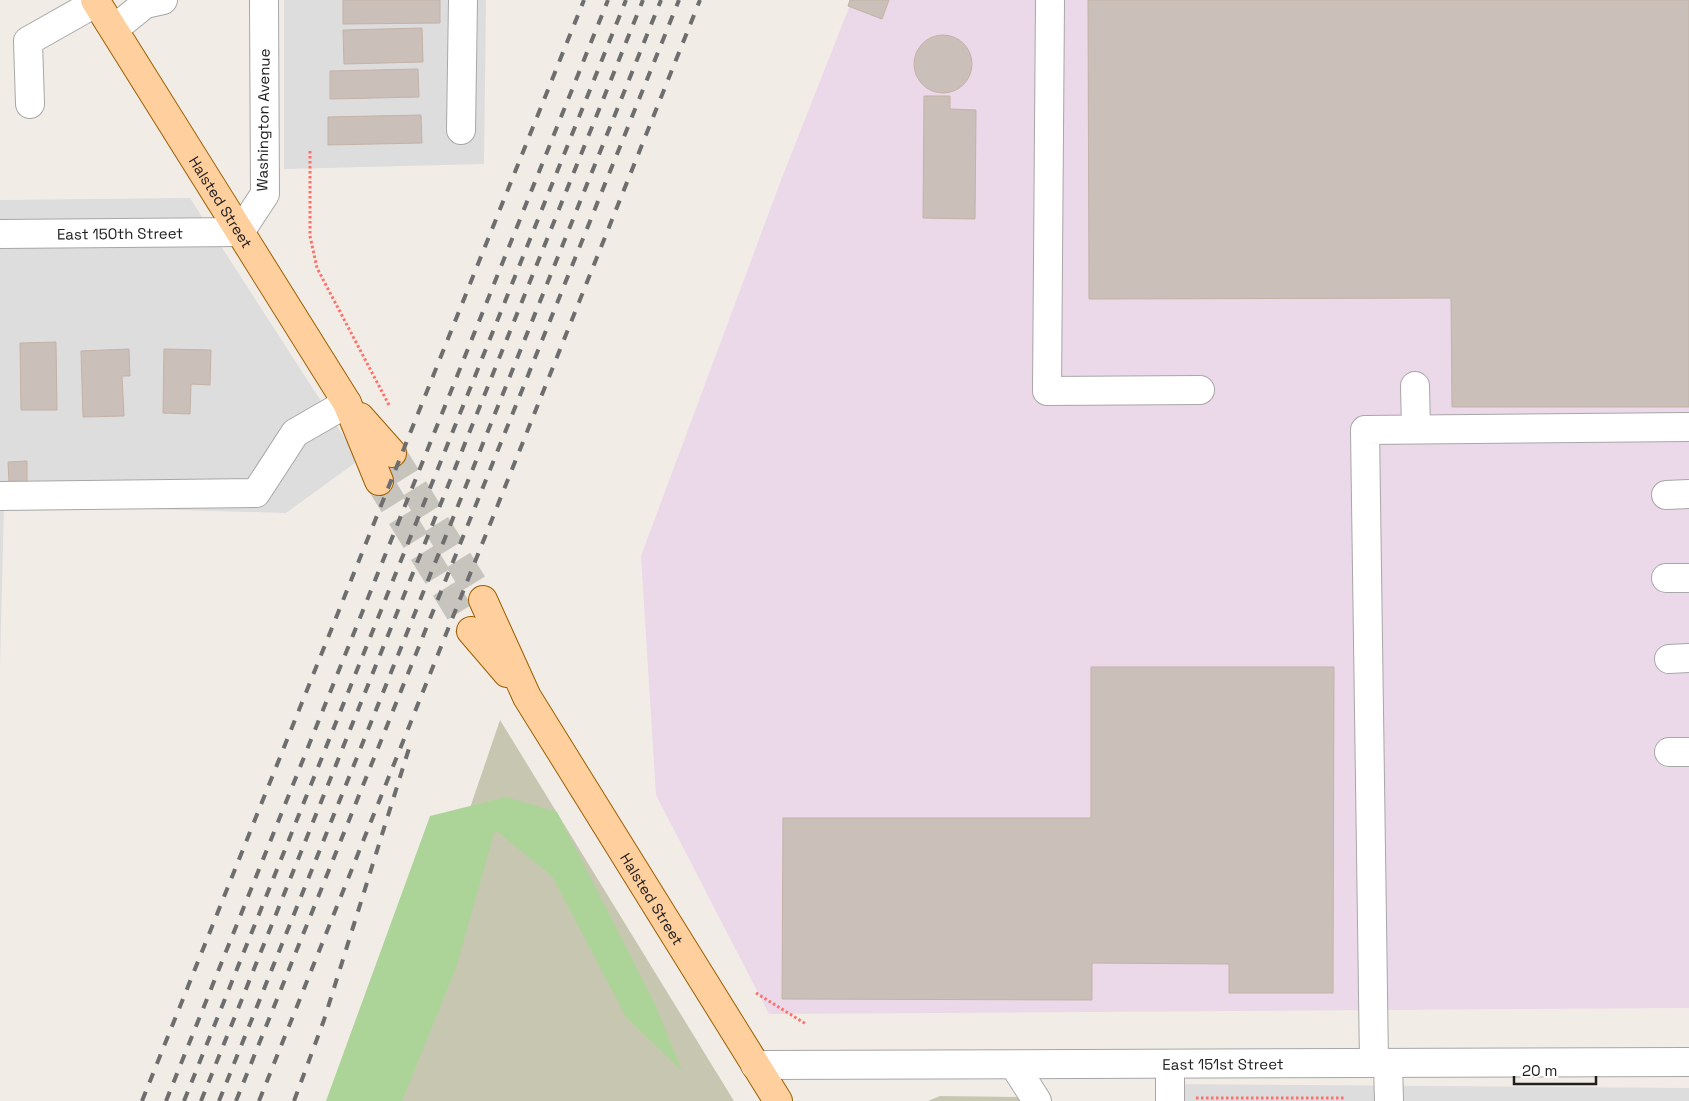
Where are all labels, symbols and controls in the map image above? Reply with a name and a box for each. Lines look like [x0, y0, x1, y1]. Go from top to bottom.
street label: Washington Avenue [252, 48, 274, 192]
street label: Halsted Street [185, 152, 257, 251]
street label: East 150th Street [57, 223, 183, 243]
street label: Halsted Street [617, 849, 688, 948]
street label: East 151st Street [1162, 1054, 1284, 1073]
scale bar [1514, 1054, 1596, 1086]
text: 20 m [1522, 1061, 1557, 1080]

